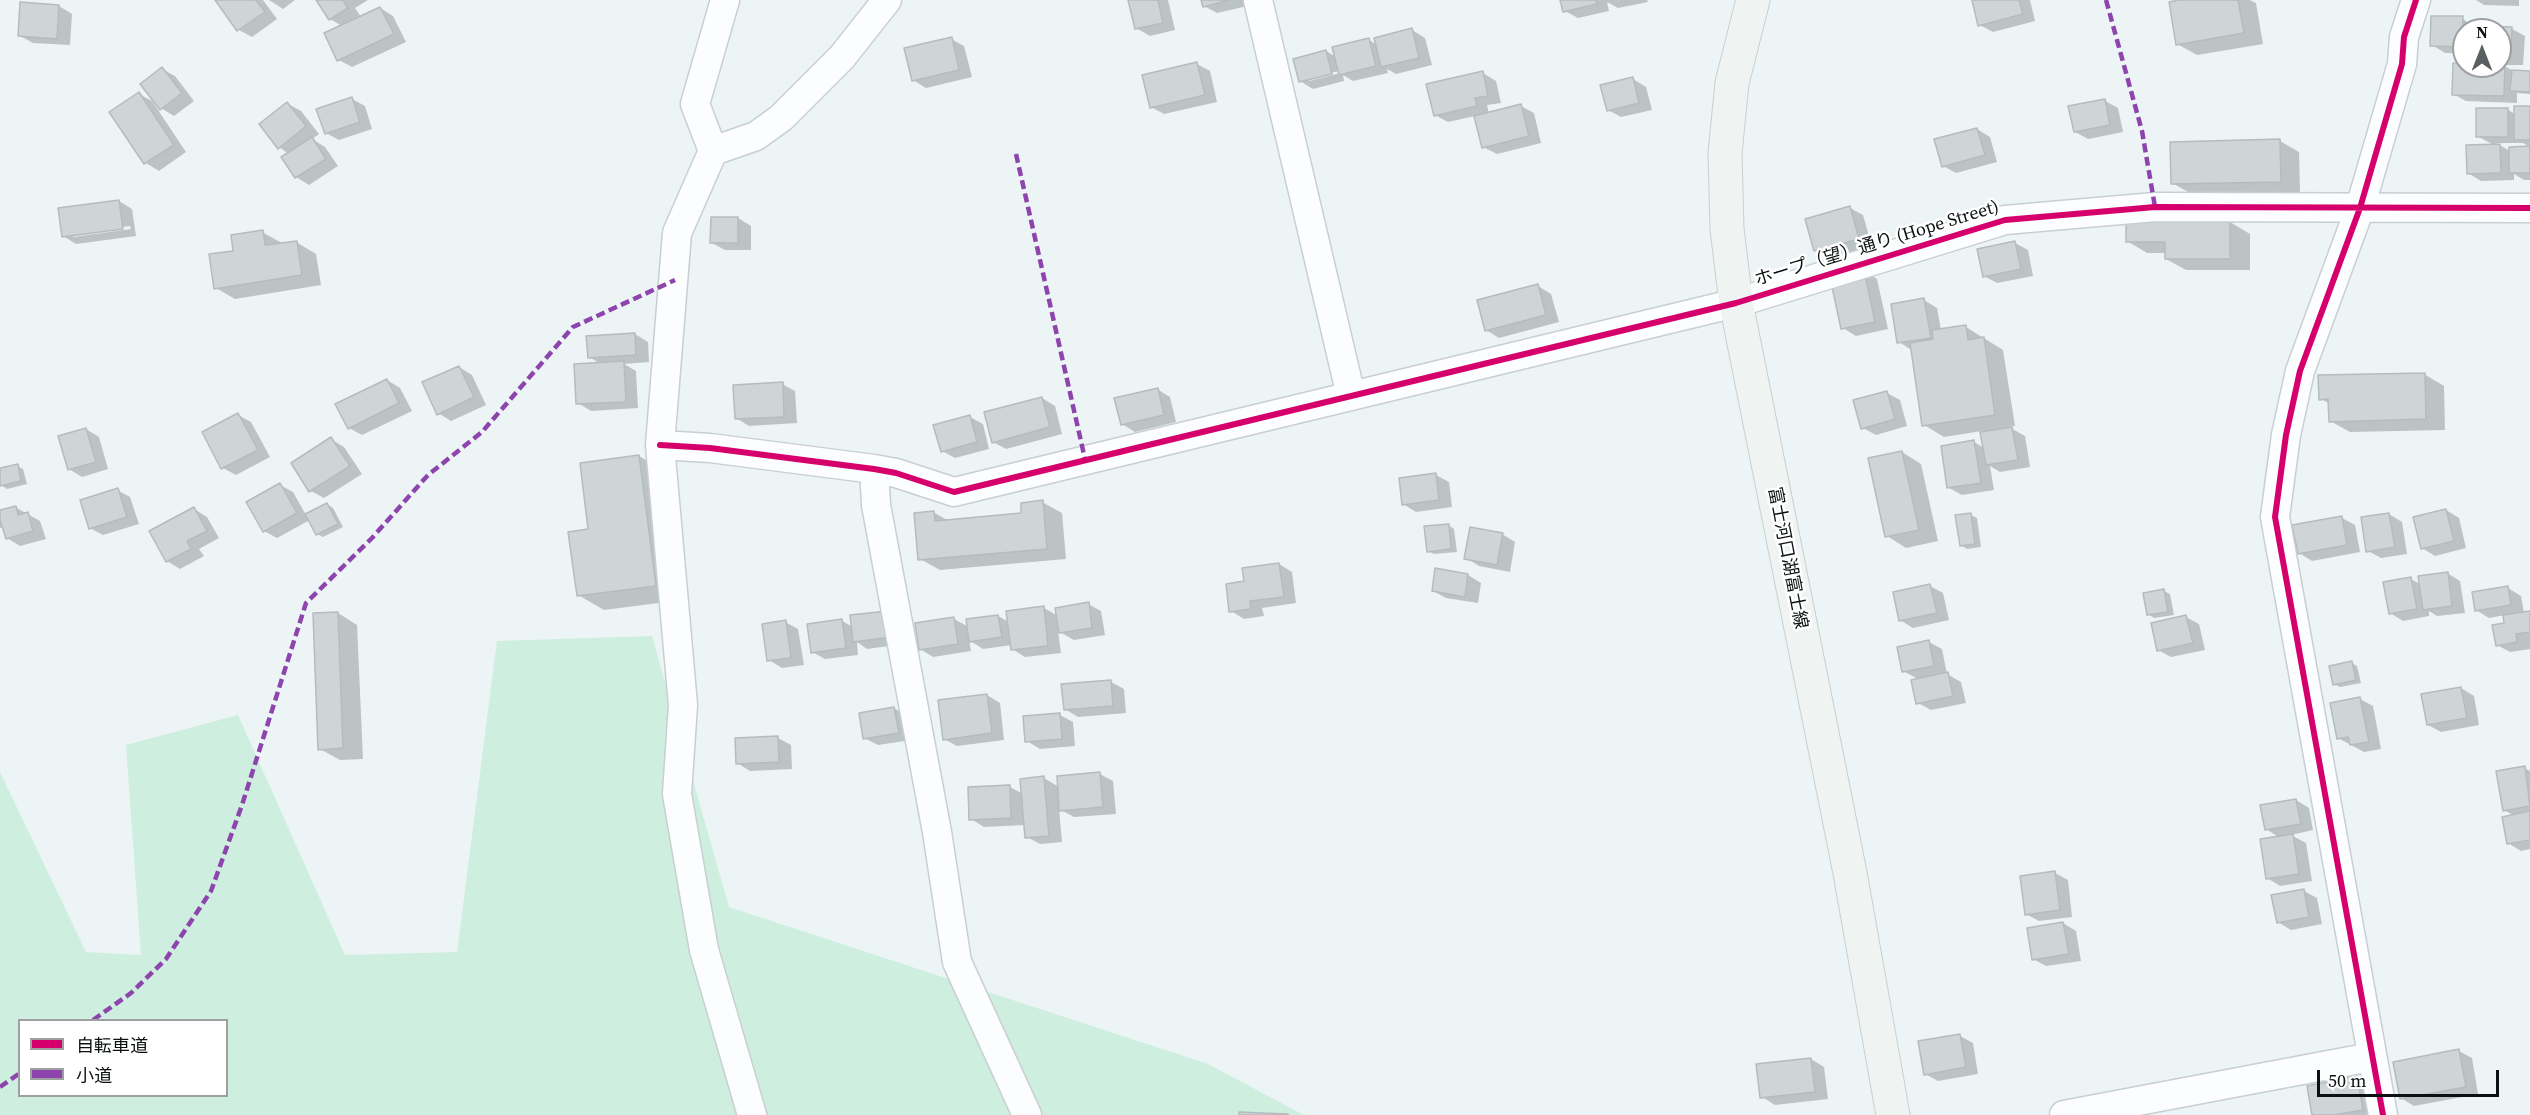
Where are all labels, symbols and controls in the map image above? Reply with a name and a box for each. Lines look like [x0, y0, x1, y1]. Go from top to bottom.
north arrow [2452, 18, 2512, 78]
text: N [2476, 21, 2488, 43]
street label: ホープ（望）通り (Hope Street) [1752, 196, 2002, 292]
street label: 富士河口湖富士線 [1763, 485, 1811, 631]
legend [18, 1019, 228, 1097]
text: 自転車道 [76, 1033, 148, 1058]
scale bar [2320, 1058, 2502, 1096]
text: 小道 [76, 1063, 112, 1088]
text: 50 m [2328, 1068, 2366, 1093]

